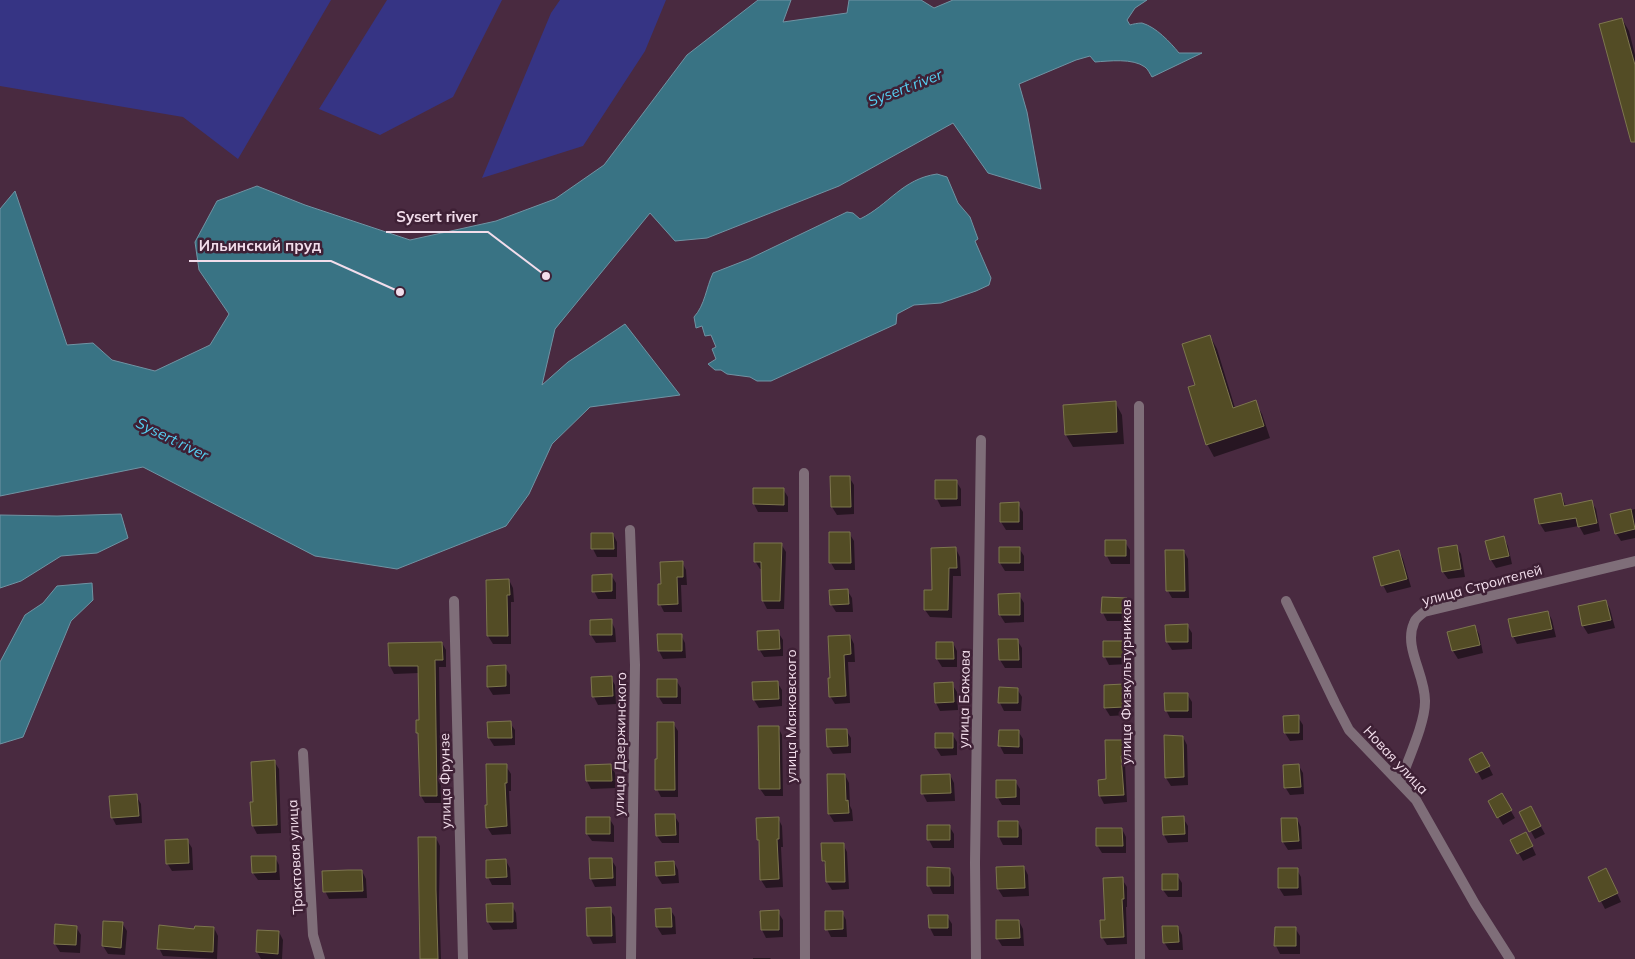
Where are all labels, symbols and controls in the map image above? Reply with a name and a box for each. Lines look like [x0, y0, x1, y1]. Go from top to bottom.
water label: Sysert river [865, 64, 945, 110]
callout: Sysert river [386, 202, 488, 232]
text: Sysert river [396, 207, 478, 226]
callout: Ильинский пруд [189, 231, 331, 261]
text: Ильинский пруд [199, 236, 322, 255]
water label: Sysert river [133, 413, 212, 464]
street label: улица Строителей [1420, 560, 1544, 610]
street label: улица Физкультурников [1117, 599, 1135, 764]
street label: улица Маяковского [782, 649, 800, 783]
street label: улица Бажова [954, 650, 974, 748]
street label: улица Дзержинского [610, 672, 630, 816]
street label: Новая улица [1360, 722, 1432, 798]
street label: улица Фрунзе [435, 733, 455, 829]
street label: Трактовая улица [283, 799, 307, 915]

